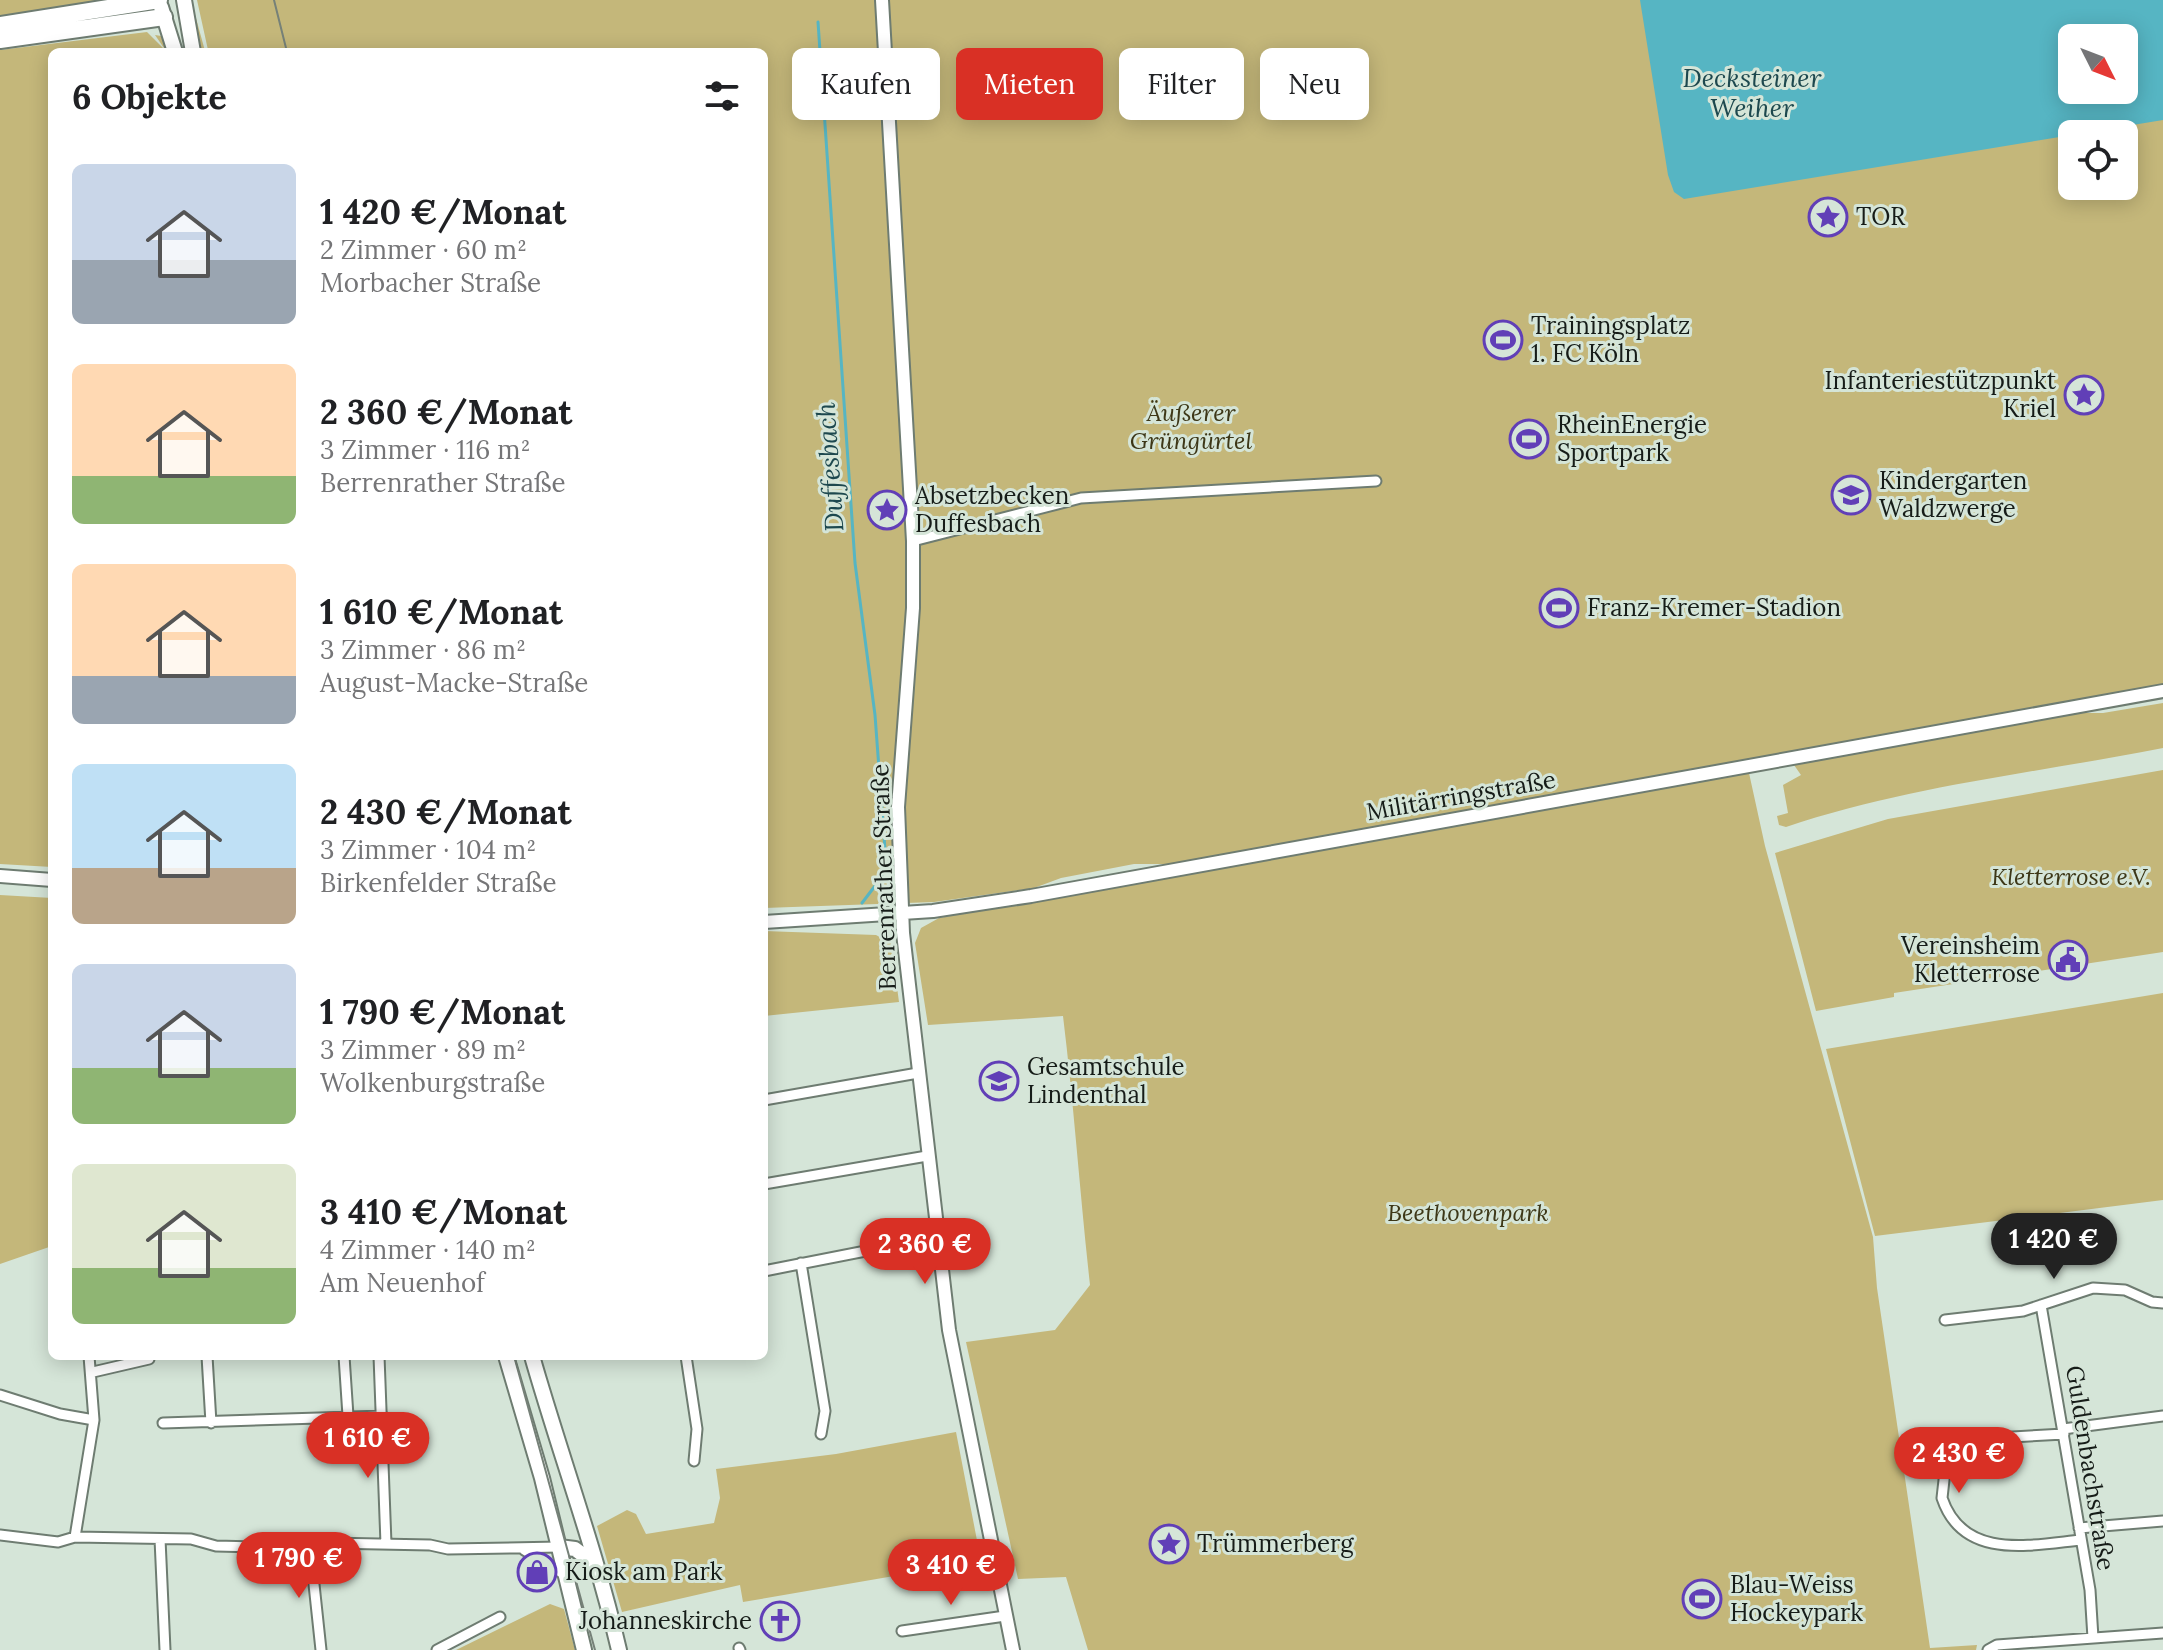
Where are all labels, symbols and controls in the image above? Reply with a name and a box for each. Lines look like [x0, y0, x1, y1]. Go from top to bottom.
north arrow [2058, 24, 2138, 104]
map controls [2058, 24, 2138, 200]
chip: Kaufen [792, 48, 940, 120]
chip: Mieten [956, 48, 1103, 120]
chip: Filter [1119, 48, 1244, 120]
chip: Neu [1260, 48, 1369, 120]
water label: Decksteiner Weiher [1682, 61, 1822, 124]
icon: filters [700, 74, 744, 118]
text: 6 Objekte [72, 75, 227, 118]
button: locate [2058, 120, 2138, 200]
text: 1 420 €/Monat [320, 190, 566, 233]
icon: home [136, 196, 232, 292]
place icon: TOR [1807, 196, 1849, 238]
place label: TOR [1856, 201, 1906, 232]
text: 2 Zimmer · 60 m² [320, 233, 527, 266]
text: Morbacher Straße [320, 266, 541, 299]
place label: Trainingsplatz 1. FC Köln [1531, 310, 1690, 369]
sports icon: Trainingsplatz 1. FC Köln [1482, 319, 1524, 361]
place label: Infanteriestützpunkt Kriel [1825, 365, 2057, 424]
place icon: Infanteriestützpunkt Kriel [2063, 374, 2105, 416]
text: 2 360 €/Monat [320, 390, 572, 433]
icon: home [136, 396, 232, 492]
park label: Äußerer Grüngürtel [1130, 397, 1252, 456]
water label: Duffesbach [809, 401, 850, 533]
place label: RheinEnergie Sportpark [1557, 409, 1707, 468]
sports icon: RheinEnergie Sportpark [1508, 418, 1550, 460]
text: 3 Zimmer · 116 m² [320, 433, 530, 466]
place label: Kindergarten Waldzwerge [1879, 465, 2027, 524]
text: Berrenrather Straße [320, 466, 566, 499]
school or university icon: Kindergarten Waldzwerge [1830, 474, 1872, 516]
place label: Absetzbecken Duffesbach [914, 480, 1069, 539]
place icon: Absetzbecken Duffesbach [866, 489, 908, 531]
sports icon: Franz-Kremer-Stadion [1538, 587, 1580, 629]
text: 1 610 €/Monat [320, 590, 563, 633]
place label: Franz-Kremer-Stadion [1587, 592, 1841, 623]
icon: home [136, 596, 232, 692]
text: 3 Zimmer · 86 m² [320, 633, 526, 666]
text: August-Macke-Straße [320, 666, 588, 699]
street label: Berrenrather Straße [864, 763, 903, 991]
street label: Militärringstraße [1364, 764, 1558, 827]
text: 2 430 €/Monat [320, 790, 571, 833]
icon: home [136, 796, 232, 892]
text: 3 Zimmer · 104 m² [320, 833, 536, 866]
park label: Kletterrose e.V. [1991, 861, 2151, 892]
text: Birkenfelder Straße [320, 866, 557, 899]
place label: Vereinsheim Kletterrose [1900, 930, 2040, 989]
public building icon: Vereinsheim Kletterrose [2047, 939, 2089, 981]
text: 1 790 €/Monat [320, 990, 565, 1033]
icon: home [136, 996, 232, 1092]
text: 3 Zimmer · 89 m² [320, 1033, 526, 1066]
place label: Gesamtschule Lindenthal [1027, 1051, 1184, 1110]
school or university icon: Gesamtschule Lindenthal [978, 1060, 1020, 1102]
text: Wolkenburgstraße [320, 1066, 545, 1099]
text: 3 410 €/Monat [320, 1190, 567, 1233]
icon: home [136, 1196, 232, 1292]
park label: Beethovenpark [1387, 1197, 1549, 1228]
pin: 1 420 € [1980, 1213, 2128, 1281]
pin: 2 360 € [851, 1218, 999, 1286]
text: 1 420 € [2009, 1222, 2099, 1255]
text: 2 360 € [878, 1227, 972, 1260]
text: 4 Zimmer · 140 m² [320, 1233, 536, 1266]
text: Am Neuenhof [320, 1266, 485, 1299]
street label: Guldenbachstraße [2059, 1363, 2122, 1573]
pin: 1 610 € [294, 1412, 442, 1480]
text: 1 610 € [324, 1421, 412, 1454]
pin: 2 430 € [1885, 1427, 2033, 1495]
text: 2 430 € [1912, 1436, 2006, 1469]
place icon: Trümmerberg [1148, 1523, 1190, 1565]
place label: Trümmerberg [1197, 1528, 1354, 1559]
pin: 1 790 € [225, 1532, 373, 1600]
pin: 3 410 € [877, 1539, 1025, 1607]
text: 1 790 € [255, 1541, 343, 1574]
text: 3 410 € [906, 1548, 996, 1581]
shop icon: Kiosk am Park [516, 1551, 558, 1593]
place label: Kiosk am Park [565, 1556, 723, 1587]
place label: Blau-Weiss Hockeypark [1730, 1569, 1863, 1628]
sports icon: Blau-Weiss Hockeypark [1681, 1578, 1723, 1620]
church icon: Johanneskirche [759, 1600, 801, 1642]
place label: Johanneskirche [578, 1605, 752, 1636]

